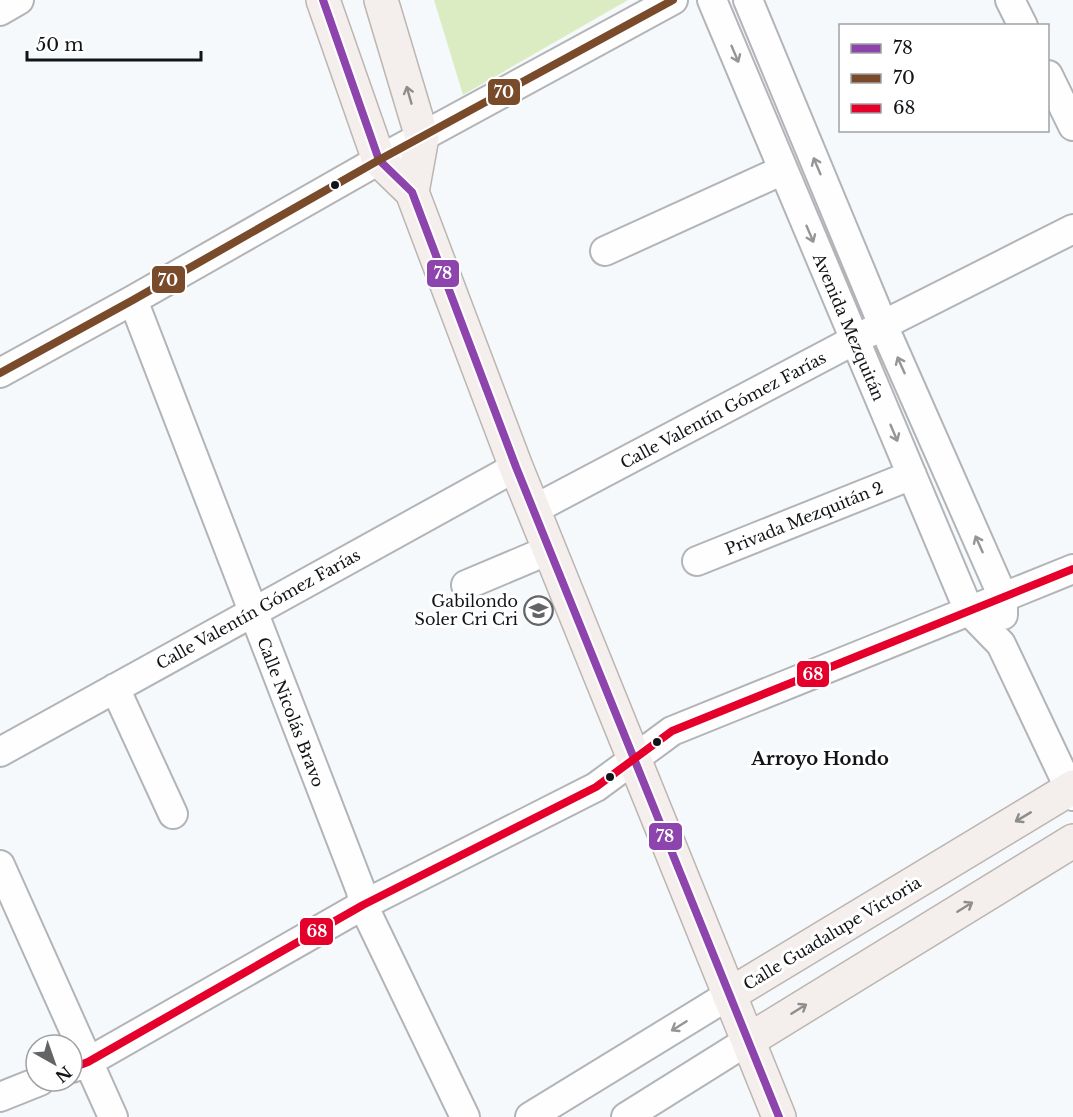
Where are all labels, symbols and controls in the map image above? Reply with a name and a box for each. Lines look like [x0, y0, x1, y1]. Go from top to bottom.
scale bar [27, 24, 201, 62]
legend [839, 24, 1049, 132]
text: 50 m [36, 34, 84, 56]
text: 78 [893, 37, 913, 59]
one-way arrow [730, 44, 741, 63]
text: 70 [893, 67, 915, 89]
line badge: 70 [487, 78, 521, 106]
text: 70 [494, 82, 514, 102]
one-way arrow [403, 86, 414, 105]
text: 68 [893, 97, 915, 119]
one-way arrow [811, 157, 822, 176]
unlabelled marker [329, 179, 341, 191]
one-way arrow [805, 224, 816, 243]
street label: Avenida Mezquitán [808, 249, 889, 404]
line badge: 78 [426, 259, 460, 288]
text: 78 [434, 263, 452, 283]
line badge: 70 [151, 265, 186, 294]
text: 70 [158, 270, 178, 290]
street label: Calle Valentín Gómez Farías [617, 347, 829, 473]
one-way arrow [895, 357, 906, 375]
one-way arrow [889, 423, 900, 442]
street label: Privada Mezquitán 2 [722, 477, 886, 559]
one-way arrow [973, 535, 984, 554]
street label: Calle Valentín Gómez Farías [153, 544, 363, 674]
place label: Gabilondo Soler Cri Cri [415, 591, 519, 629]
school or university icon: Gabilondo Soler Cri Cri [523, 594, 555, 626]
street label: Calle Nicolás Bravo [253, 634, 329, 790]
line badge: 68 [796, 660, 830, 688]
text: 68 [803, 664, 823, 684]
unlabelled marker [651, 736, 663, 748]
district label: Arroyo Hondo [750, 748, 889, 770]
unlabelled marker [604, 771, 616, 783]
one-way arrow [1015, 811, 1032, 823]
line badge: 78 [648, 822, 683, 851]
text: 78 [656, 826, 674, 846]
street label: Calle Guadalupe Victoria [739, 872, 925, 994]
one-way arrow [956, 901, 973, 913]
line badge: 68 [299, 917, 334, 946]
text: 68 [307, 921, 327, 941]
one-way arrow [790, 1003, 807, 1015]
one-way arrow [671, 1020, 688, 1032]
north arrow [24, 1033, 84, 1093]
text: N [51, 1062, 76, 1087]

